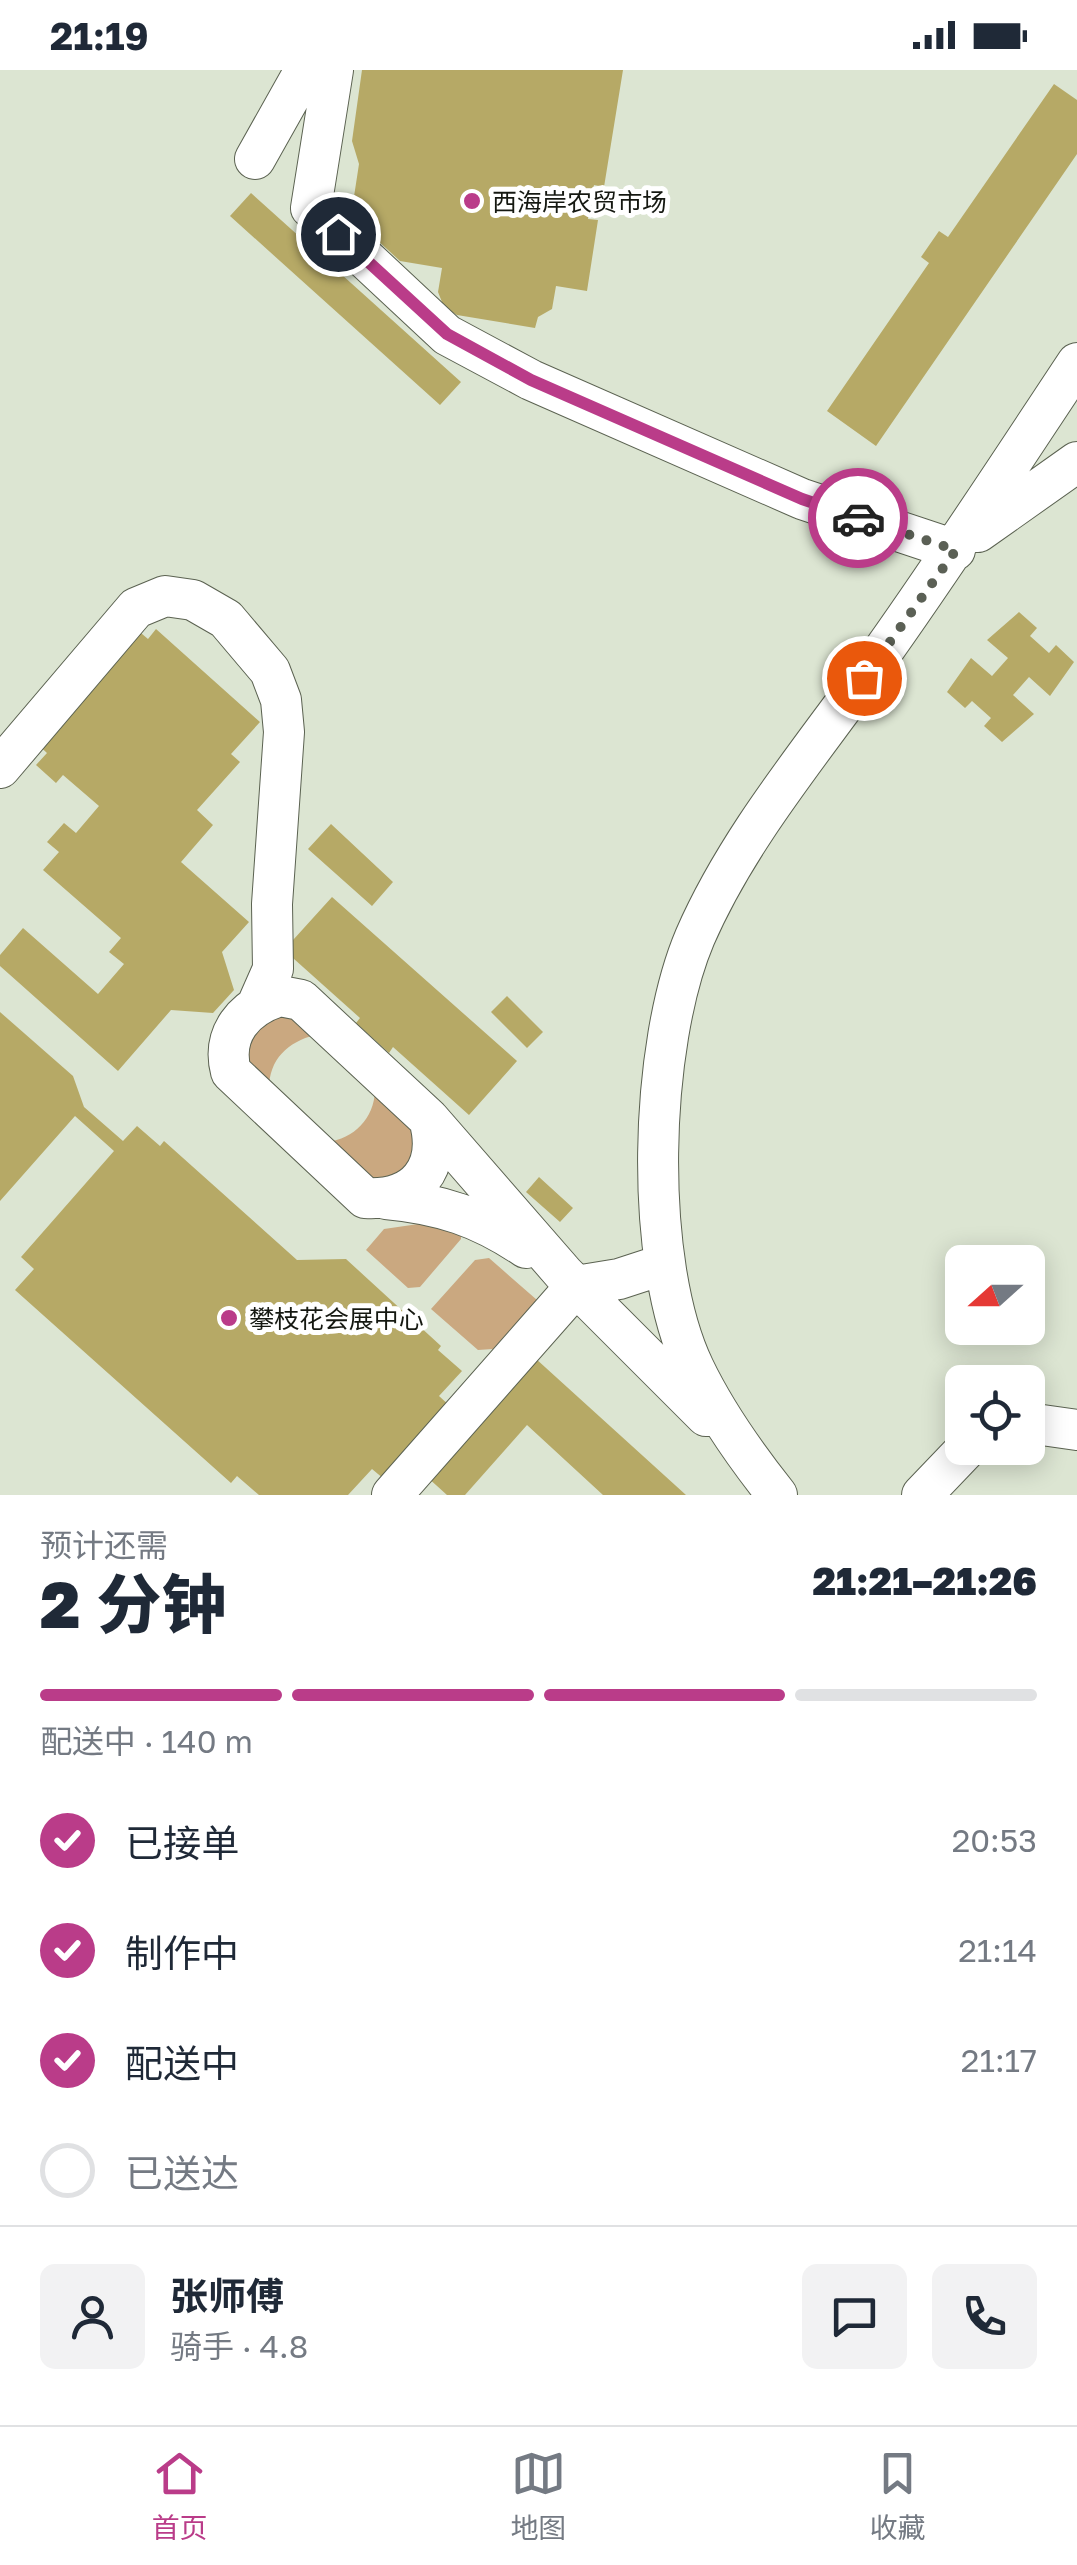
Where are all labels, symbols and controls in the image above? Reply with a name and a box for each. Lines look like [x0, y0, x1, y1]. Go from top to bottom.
text: 21:19 [50, 13, 149, 58]
place label: 西海岸农贸市场 [492, 186, 667, 217]
marker: 西海岸农贸市场 [461, 190, 483, 212]
pin [296, 192, 381, 277]
icon: home [311, 207, 366, 262]
courier [808, 468, 908, 568]
icon: car [831, 491, 886, 546]
pin [822, 636, 907, 721]
icon: bag [837, 651, 892, 706]
north arrow [945, 1245, 1045, 1345]
map controls [945, 1245, 1045, 1465]
place label: 攀枝花会展中心 [249, 1303, 424, 1334]
marker: 攀枝花会展中心 [218, 1307, 240, 1329]
button: locate [945, 1365, 1045, 1465]
text: 预计还需 [40, 1526, 168, 1564]
text: 21:21–21:26 [812, 1558, 1037, 1603]
text: 2 分钟 [40, 1564, 227, 1642]
text: 配送中 · 140 m [40, 1722, 253, 1760]
icon: check [40, 1813, 95, 1868]
text: 已接单 [125, 1820, 239, 1865]
text: 20:53 [952, 1821, 1037, 1859]
icon: check [40, 1923, 95, 1978]
text: 制作中 [125, 1930, 239, 1975]
text: 21:14 [958, 1931, 1037, 1969]
icon: check [40, 2033, 95, 2088]
text: 配送中 [125, 2040, 239, 2085]
text: 21:17 [961, 2041, 1037, 2079]
text: 已送达 [125, 2150, 239, 2195]
button: person [40, 2264, 145, 2369]
button: chat [802, 2264, 907, 2369]
button: phone [932, 2264, 1037, 2369]
text: 张师傅 [170, 2273, 284, 2318]
text: 骑手 · 4.8 [170, 2327, 308, 2365]
tab: 首页 [151, 2446, 208, 2546]
tab: 地图 [510, 2446, 567, 2546]
tab: 收藏 [869, 2446, 926, 2546]

